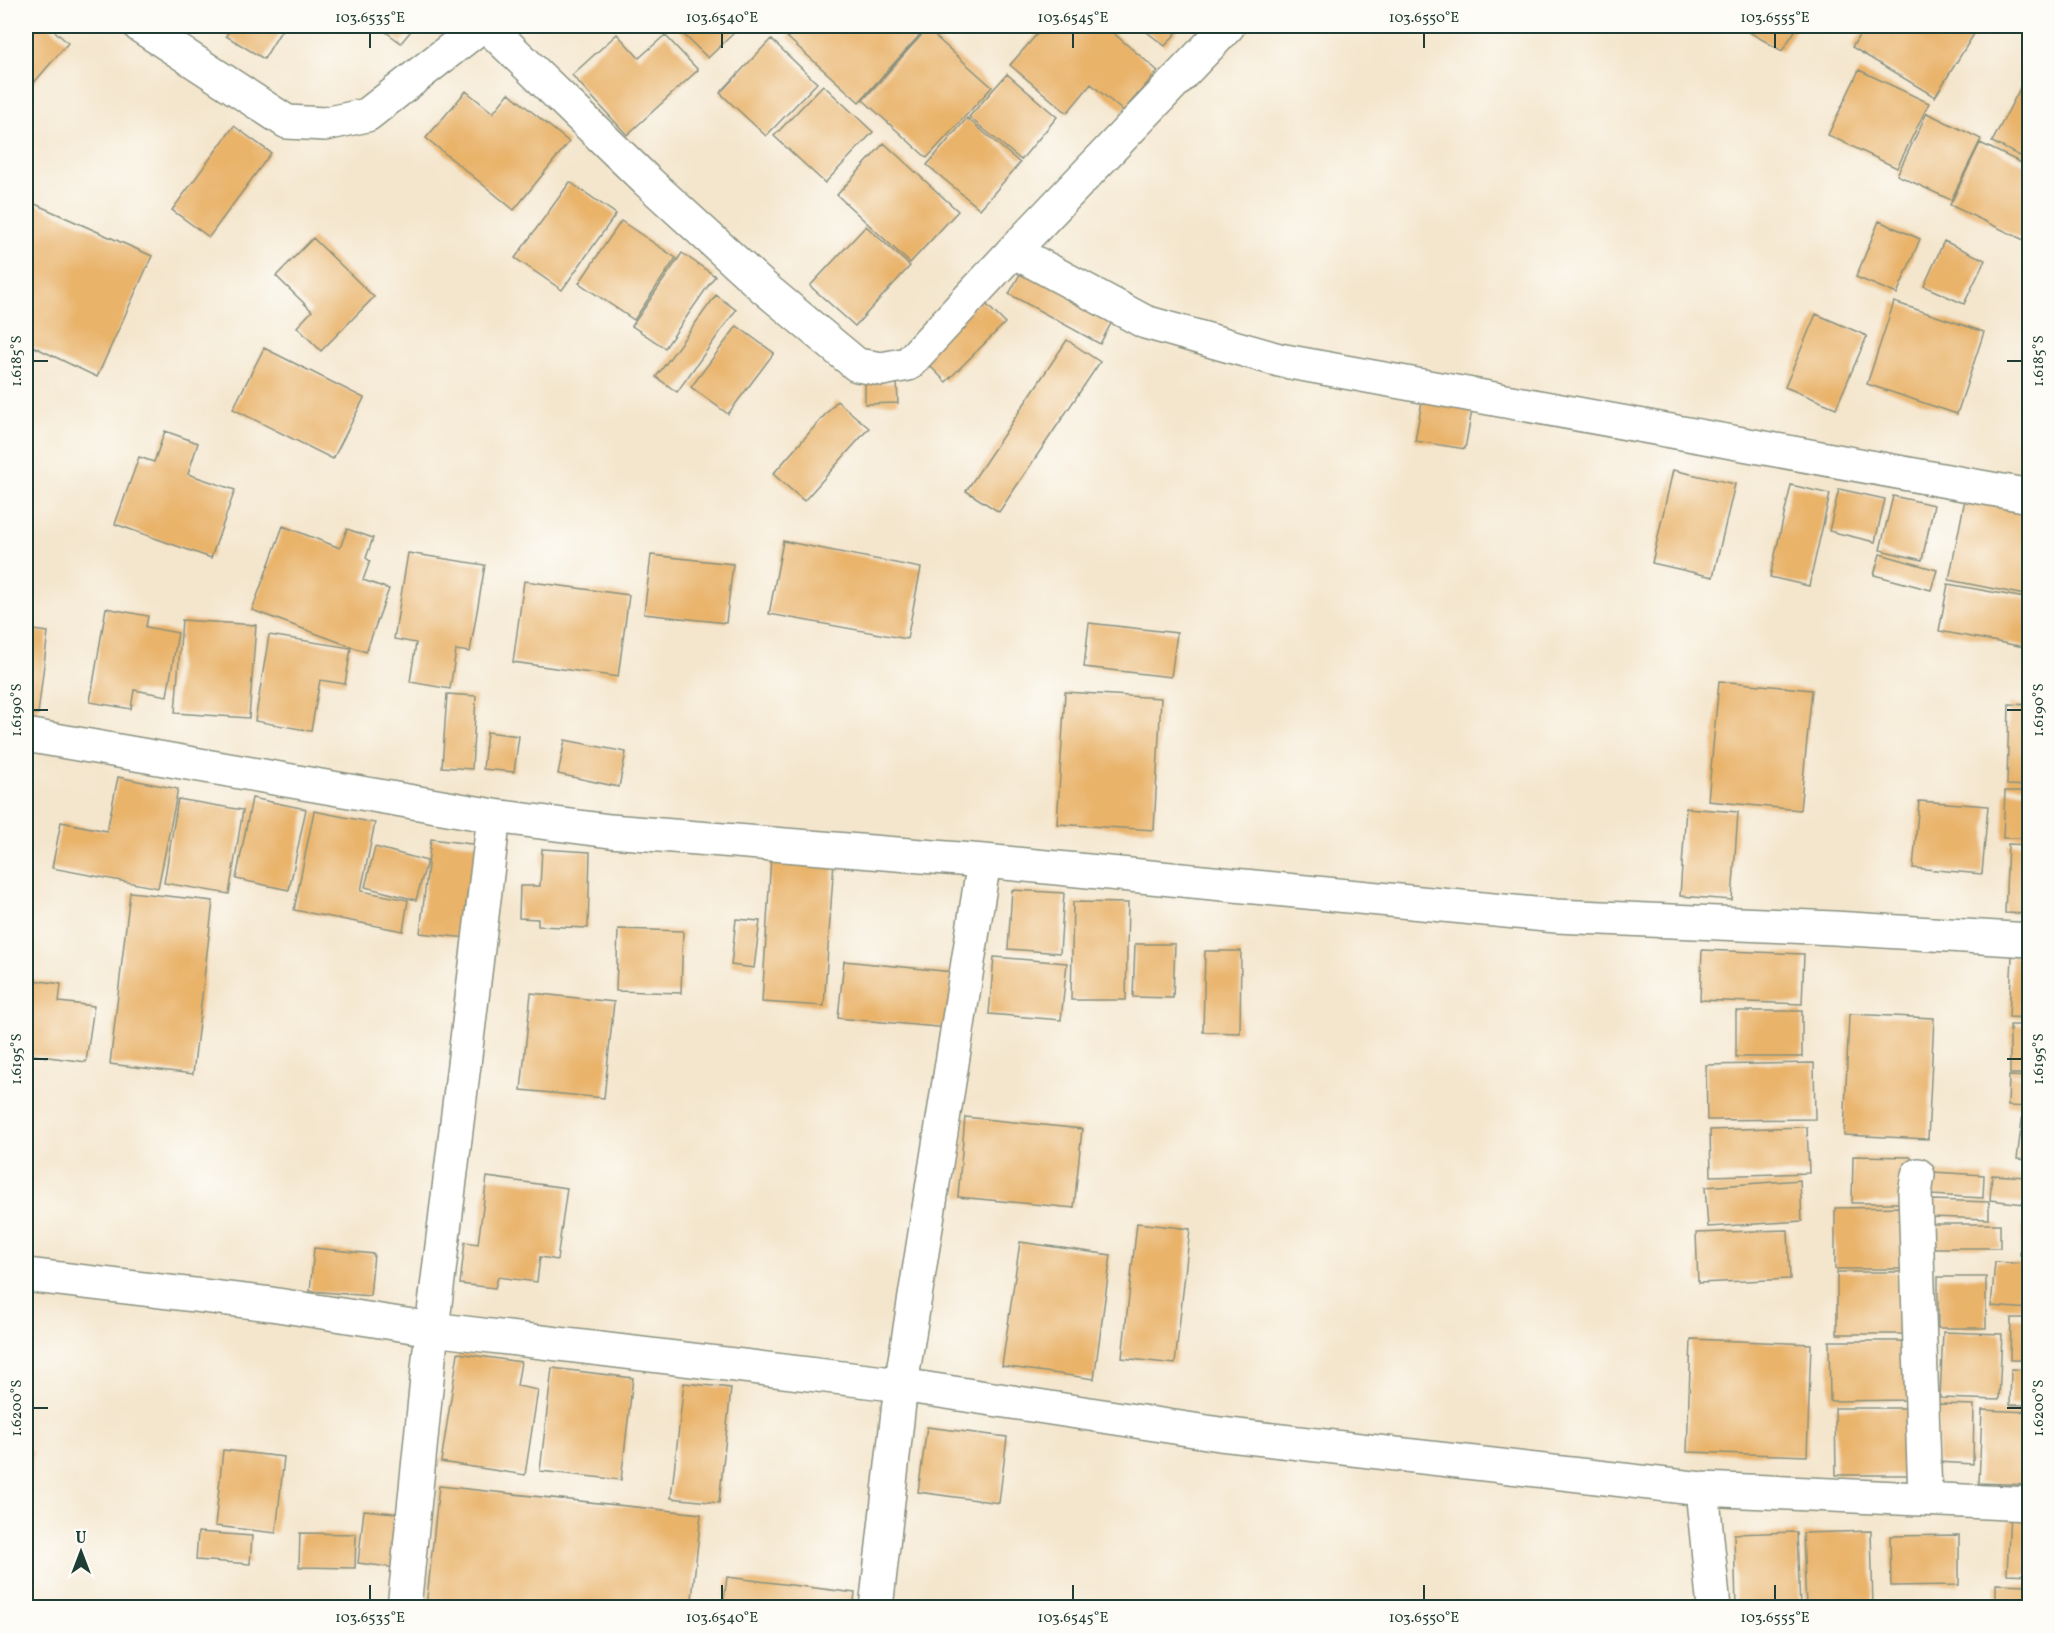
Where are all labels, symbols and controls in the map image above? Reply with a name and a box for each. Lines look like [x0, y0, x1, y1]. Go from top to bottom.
text: 103.6535°E [335, 8, 405, 29]
text: 103.6540°E [686, 8, 758, 29]
text: 103.6545°E [1038, 8, 1108, 29]
text: 103.6550°E [1389, 8, 1459, 29]
text: 103.6555°E [1740, 8, 1810, 29]
text: 1.6185°S [7, 335, 28, 387]
text: 1.6185°S [2029, 335, 2050, 387]
text: 1.6190°S [7, 683, 28, 737]
text: 1.6190°S [2029, 683, 2050, 737]
text: 1.6195°S [7, 1033, 28, 1085]
text: 1.6195°S [2029, 1033, 2050, 1085]
text: 1.6200°S [7, 1380, 28, 1436]
text: 1.6200°S [2029, 1380, 2050, 1436]
north arrow [51, 1522, 111, 1582]
text: U [76, 1528, 87, 1550]
text: 103.6535°E [335, 1608, 405, 1629]
text: 103.6540°E [686, 1608, 758, 1629]
text: 103.6545°E [1038, 1608, 1108, 1629]
text: 103.6550°E [1389, 1608, 1459, 1629]
text: 103.6555°E [1740, 1608, 1810, 1629]

